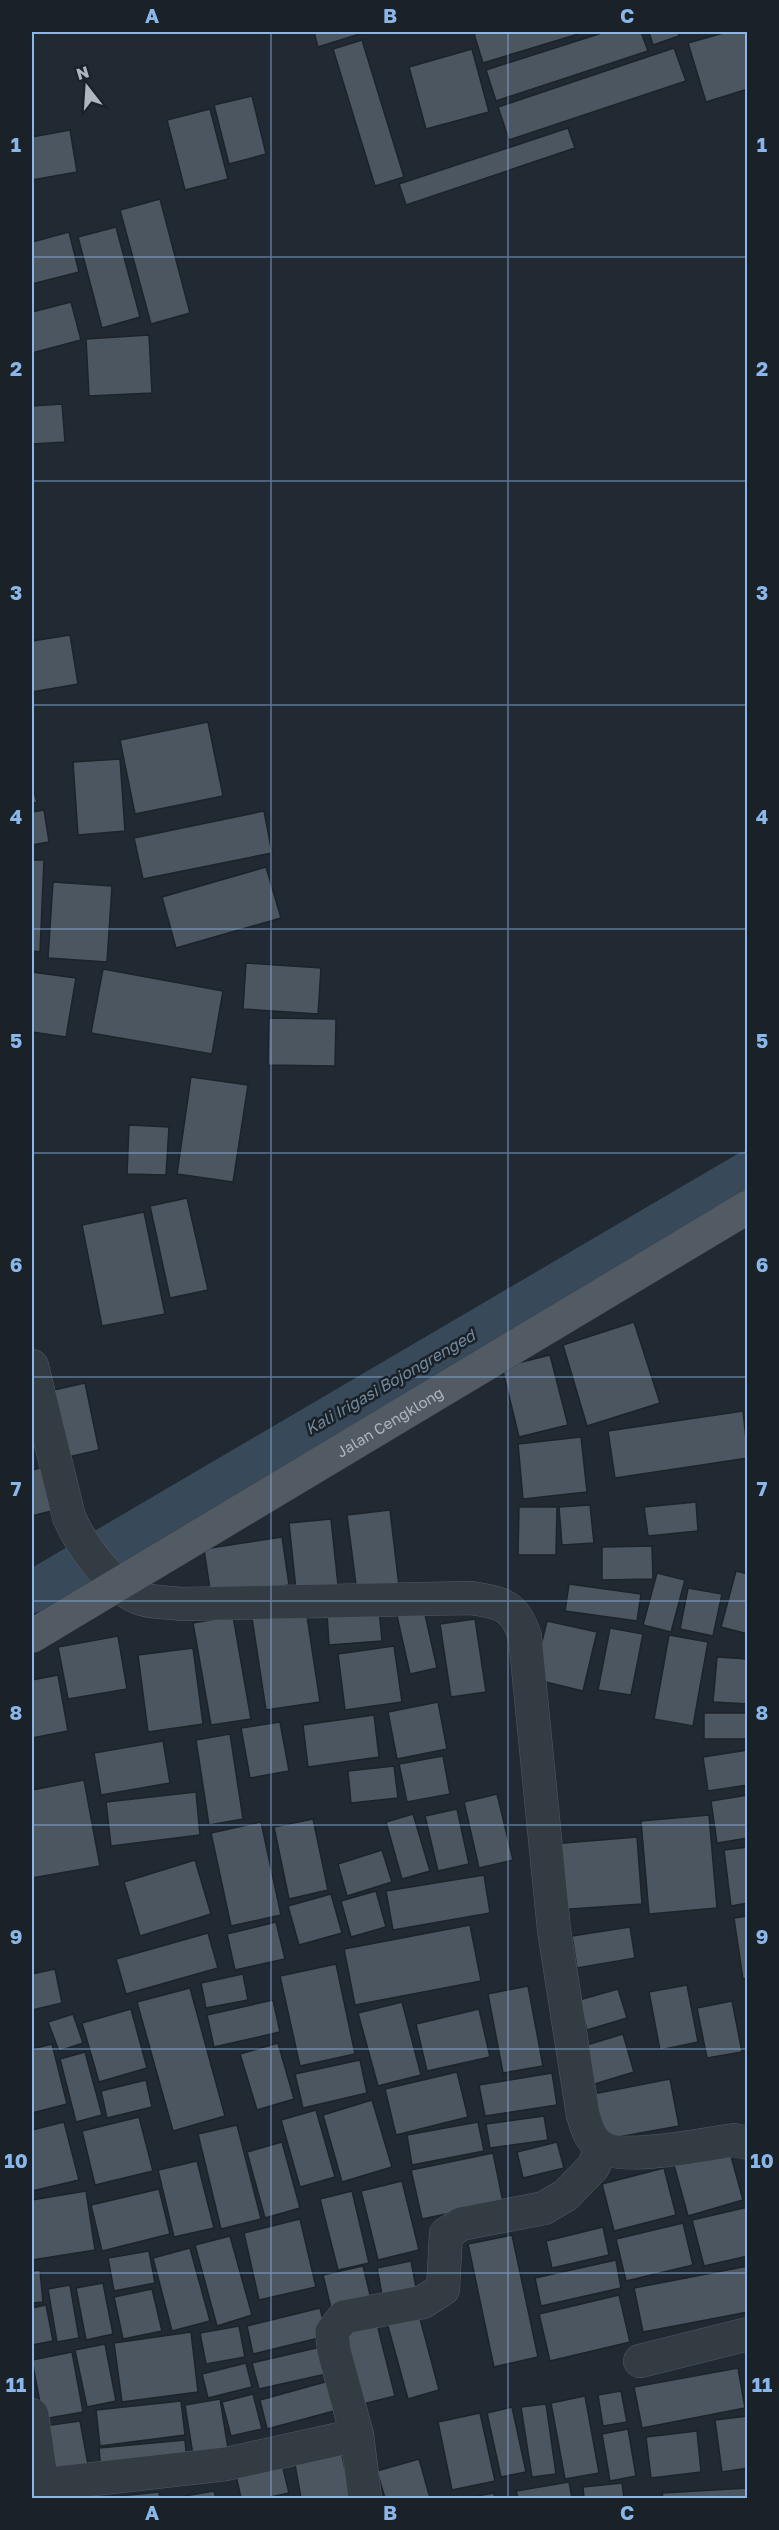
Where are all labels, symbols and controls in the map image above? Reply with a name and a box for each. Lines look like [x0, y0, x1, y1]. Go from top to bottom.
text: A [145, 3, 159, 27]
text: B [383, 3, 397, 27]
text: C [620, 3, 634, 27]
north arrow [57, 57, 117, 117]
text: N [74, 61, 91, 84]
text: 1 [11, 132, 21, 156]
text: 1 [757, 132, 767, 156]
text: 2 [10, 356, 22, 380]
text: 2 [756, 356, 768, 380]
text: 3 [10, 580, 22, 604]
text: 3 [756, 580, 768, 604]
text: 4 [10, 804, 22, 828]
text: 4 [756, 804, 768, 828]
text: 5 [10, 1028, 22, 1052]
text: 5 [756, 1028, 768, 1052]
text: 6 [10, 1252, 22, 1276]
text: 6 [756, 1252, 768, 1276]
water label: Kali Irigasi Bojongrenged [302, 1324, 480, 1439]
street label: Jalan Cengklong [333, 1383, 446, 1461]
text: 7 [11, 1476, 22, 1500]
text: 7 [757, 1476, 768, 1500]
text: 8 [10, 1700, 22, 1724]
text: 8 [756, 1700, 768, 1724]
text: 9 [10, 1924, 22, 1948]
text: 9 [756, 1924, 768, 1948]
text: 10 [4, 2148, 28, 2172]
text: 10 [750, 2148, 774, 2172]
text: 11 [6, 2372, 26, 2396]
text: 11 [752, 2372, 772, 2396]
text: A [145, 2500, 159, 2524]
text: B [383, 2500, 397, 2524]
text: C [620, 2500, 634, 2524]

